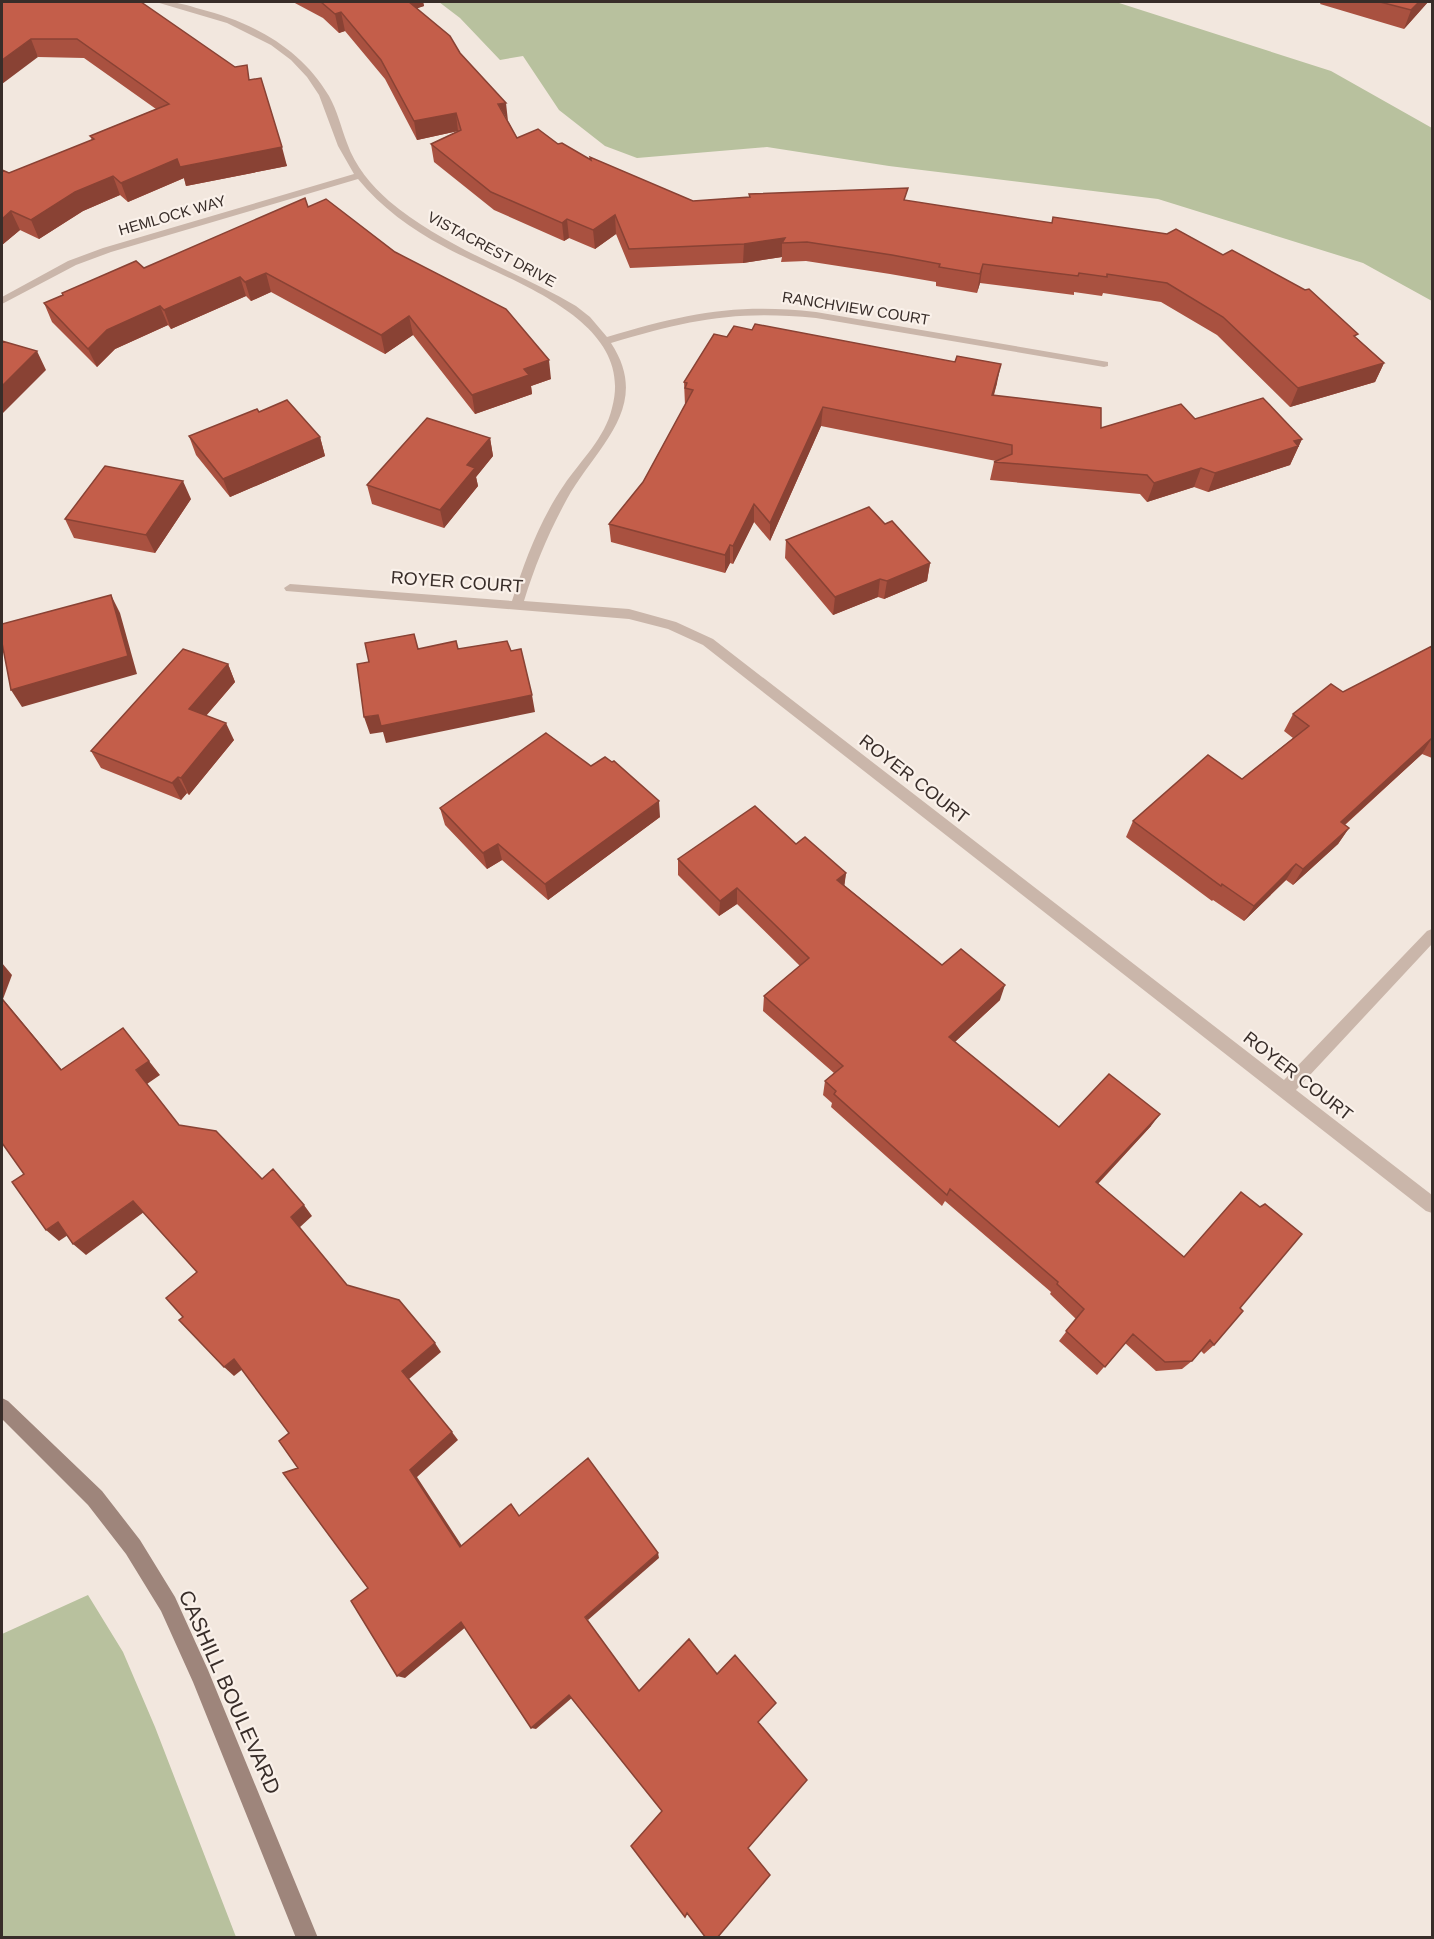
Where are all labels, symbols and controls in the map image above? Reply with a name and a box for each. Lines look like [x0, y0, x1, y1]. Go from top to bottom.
street label: HEMLOCK WAY [116, 192, 228, 238]
street label: VISTACREST DRIVE [425, 208, 559, 290]
street label: RANCHVIEW COURT [781, 288, 931, 328]
street label: ROYER COURT [390, 567, 524, 597]
street label: ROYER COURT [856, 730, 972, 828]
street label: ROYER COURT [1240, 1027, 1356, 1125]
street label: CASHILL BOULEVARD [175, 1587, 285, 1797]

